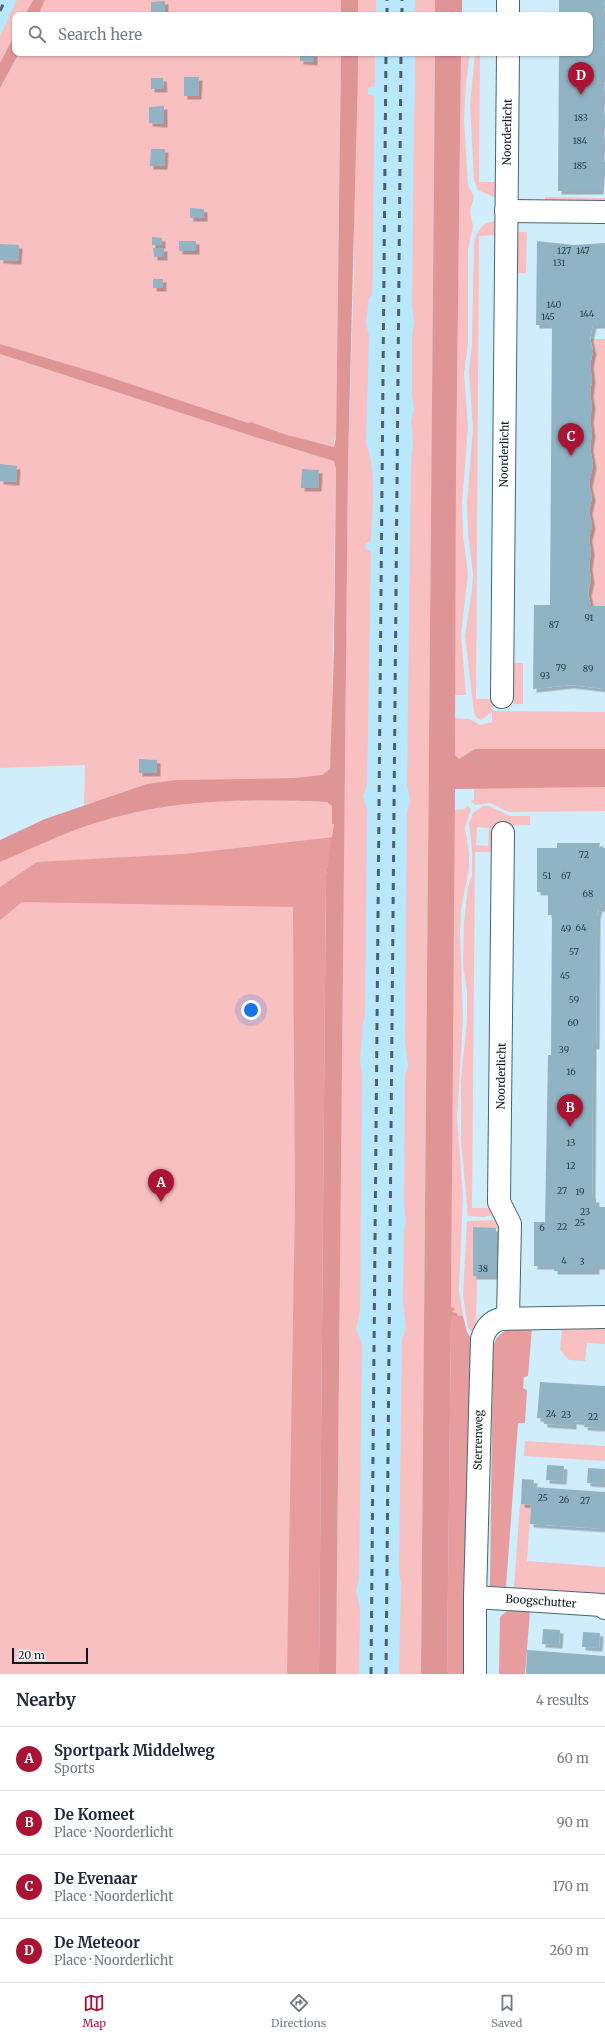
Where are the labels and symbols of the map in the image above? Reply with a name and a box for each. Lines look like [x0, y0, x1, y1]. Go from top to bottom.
pin: D [568, 62, 594, 95]
street label: Noorderlicht [499, 98, 515, 166]
house number: 183 [574, 112, 588, 123]
house number: 184 [573, 135, 588, 146]
house number: 185 [573, 160, 587, 171]
house number: 127 [557, 245, 571, 256]
house number: 147 [576, 245, 590, 256]
house number: 131 [553, 257, 565, 268]
house number: 140 [547, 299, 562, 310]
house number: 144 [580, 308, 595, 319]
house number: 145 [541, 311, 555, 322]
street label: Noorderlicht [496, 420, 512, 488]
pin: C [558, 423, 584, 456]
house number: 91 [584, 612, 594, 623]
house number: 87 [549, 619, 559, 630]
house number: 79 [556, 662, 566, 673]
house number: 89 [583, 663, 593, 674]
house number: 93 [540, 670, 550, 681]
house number: 72 [579, 849, 589, 860]
house number: 51 [543, 870, 551, 881]
house number: 67 [561, 870, 571, 881]
house number: 68 [583, 888, 593, 899]
house number: 64 [576, 922, 587, 933]
house number: 49 [561, 923, 571, 934]
house number: 57 [569, 946, 579, 957]
house number: 45 [560, 970, 570, 981]
house number: 59 [569, 994, 579, 1005]
your location [241, 1000, 261, 1020]
house number: 60 [567, 1017, 579, 1028]
street label: Noorderlicht [493, 1042, 509, 1110]
house number: 39 [559, 1044, 569, 1055]
house number: 16 [566, 1066, 576, 1077]
pin: B [557, 1094, 583, 1127]
house number: 13 [567, 1137, 575, 1148]
house number: 12 [566, 1160, 576, 1171]
pin: A [148, 1169, 174, 1202]
house number: 27 [557, 1185, 567, 1196]
house number: 19 [575, 1186, 585, 1197]
house number: 23 [580, 1206, 590, 1217]
house number: 25 [575, 1217, 585, 1228]
house number: 22 [557, 1221, 567, 1232]
house number: 6 [539, 1222, 545, 1233]
house number: 4 [561, 1255, 567, 1266]
house number: 3 [579, 1256, 585, 1267]
house number: 38 [478, 1263, 488, 1274]
house number: 24 [546, 1408, 557, 1419]
street label: Sterrenweg [470, 1409, 486, 1470]
house number: 23 [561, 1409, 571, 1420]
house number: 22 [588, 1411, 598, 1422]
house number: 25 [538, 1492, 548, 1503]
house number: 26 [559, 1494, 570, 1505]
house number: 27 [580, 1495, 590, 1506]
street label: Boogschutter [505, 1592, 577, 1610]
scale bar [12, 1646, 88, 1665]

